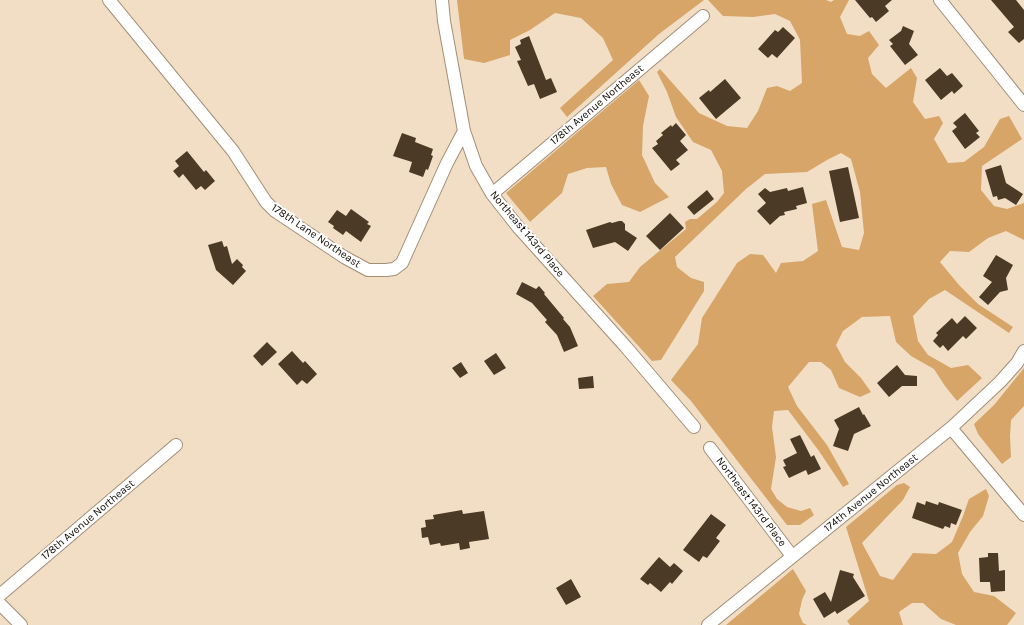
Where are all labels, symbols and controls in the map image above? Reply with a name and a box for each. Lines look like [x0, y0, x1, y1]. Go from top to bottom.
street label: 178th Avenue Northeast [548, 62, 646, 148]
street label: Northeast 143rd Place [487, 188, 567, 280]
street label: 178th Lane Northeast [269, 201, 363, 271]
street label: 174th Avenue Northeast [821, 451, 921, 535]
street label: Northeast 143rd Place [713, 455, 789, 549]
street label: 178th Avenue Northeast [39, 477, 137, 563]

